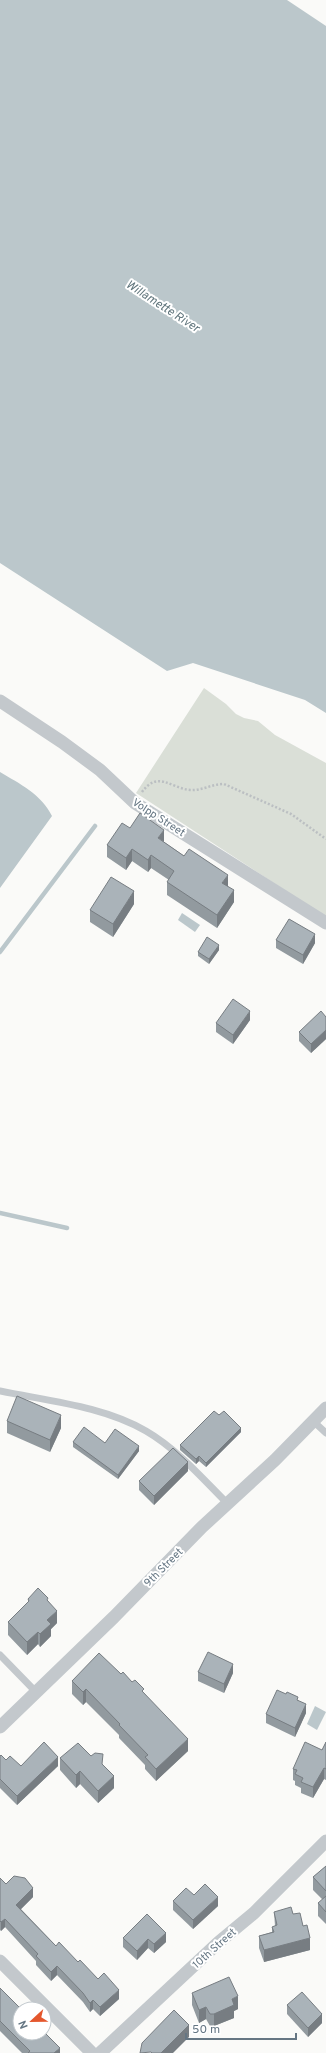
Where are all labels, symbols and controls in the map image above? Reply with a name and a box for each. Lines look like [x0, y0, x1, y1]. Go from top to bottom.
water label: Willamette River [122, 277, 204, 337]
street label: Volpp Street [129, 796, 188, 840]
street label: 9th Street [141, 1545, 186, 1590]
street label: 10th Street [190, 1925, 239, 1972]
north arrow [12, 2001, 52, 2041]
scale bar [186, 2015, 296, 2041]
text: N [16, 2018, 32, 2031]
text: 50 m [192, 2022, 220, 2038]

